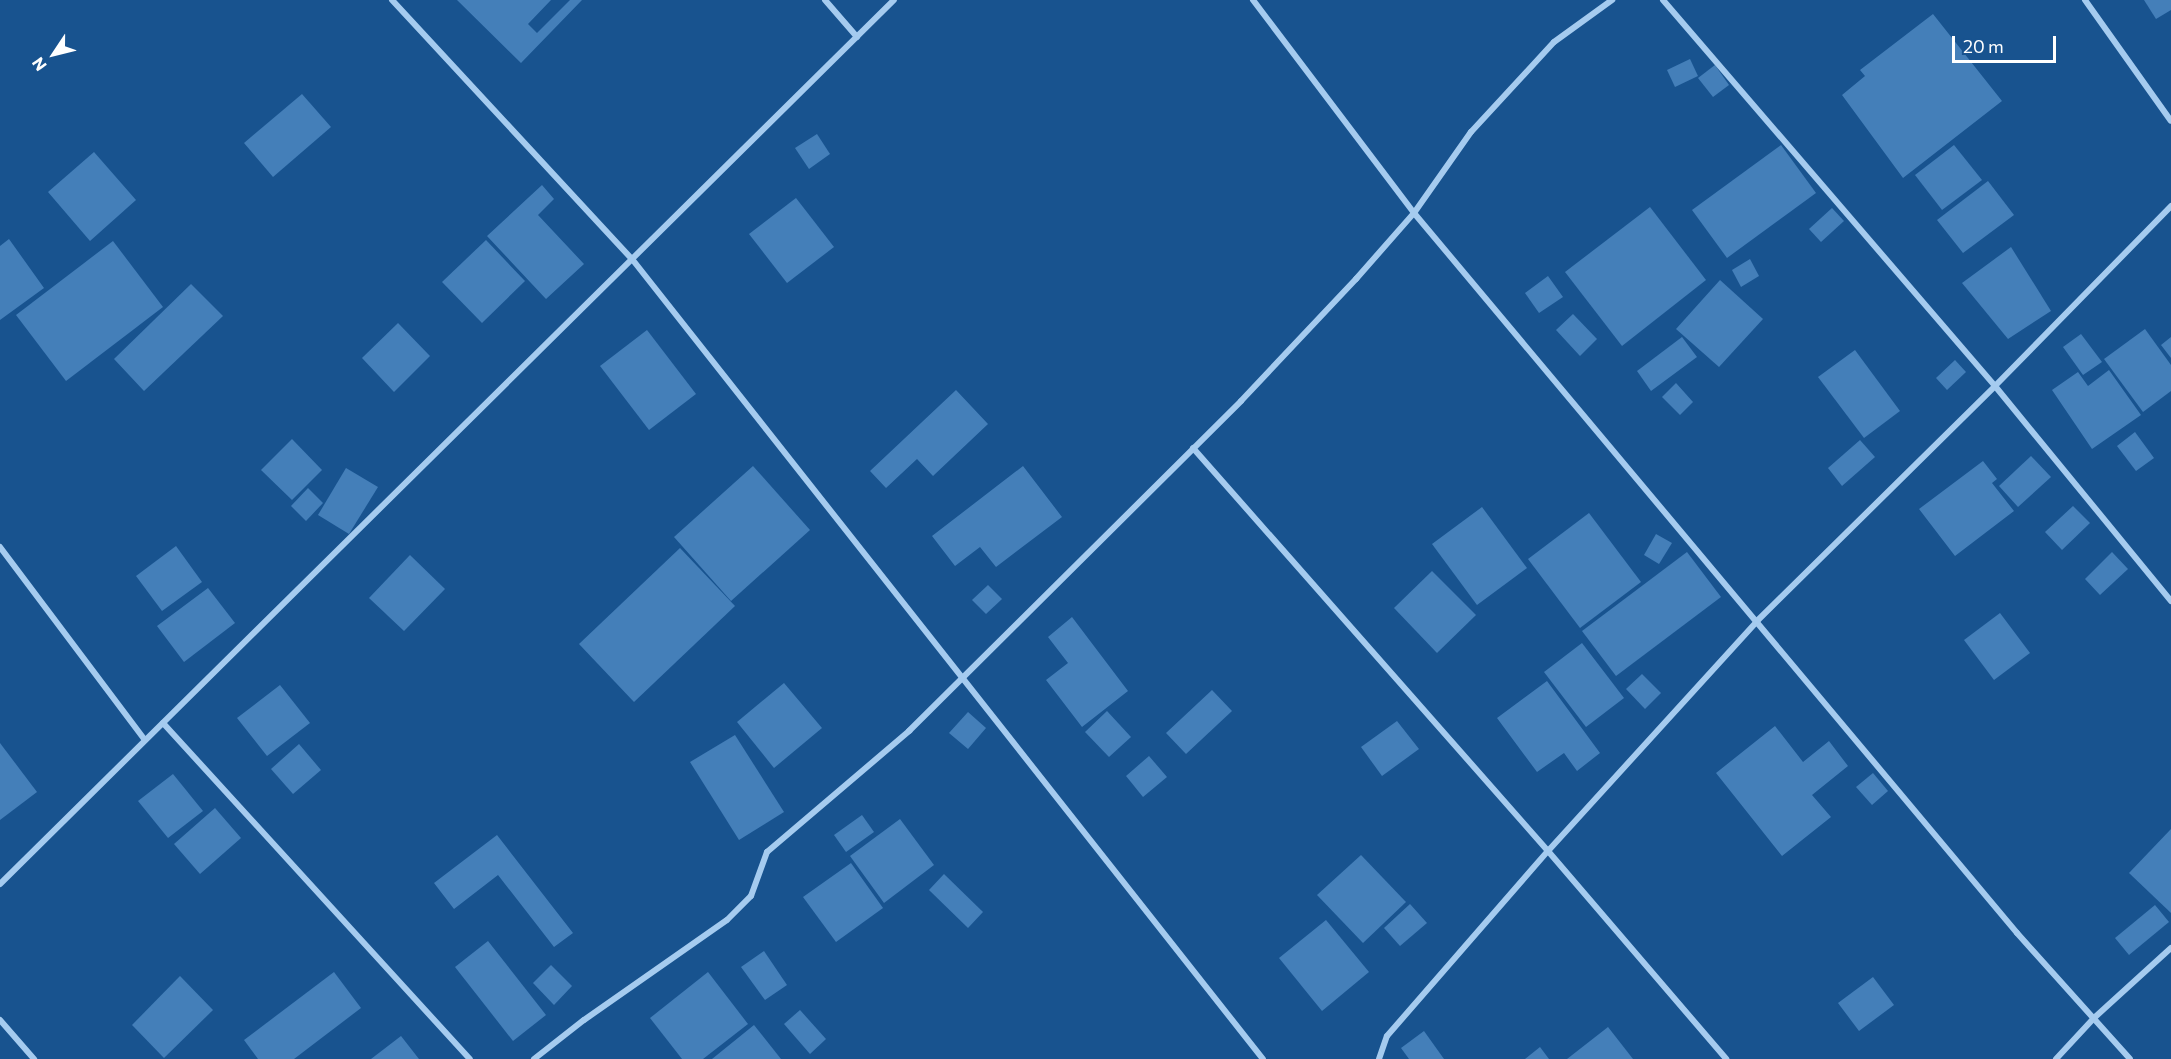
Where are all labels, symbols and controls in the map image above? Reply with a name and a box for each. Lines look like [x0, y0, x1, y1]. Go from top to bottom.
north arrow [24, 24, 84, 84]
scale bar [1955, 24, 2058, 62]
text: 20 m [1963, 35, 2004, 57]
text: N [28, 54, 50, 75]

